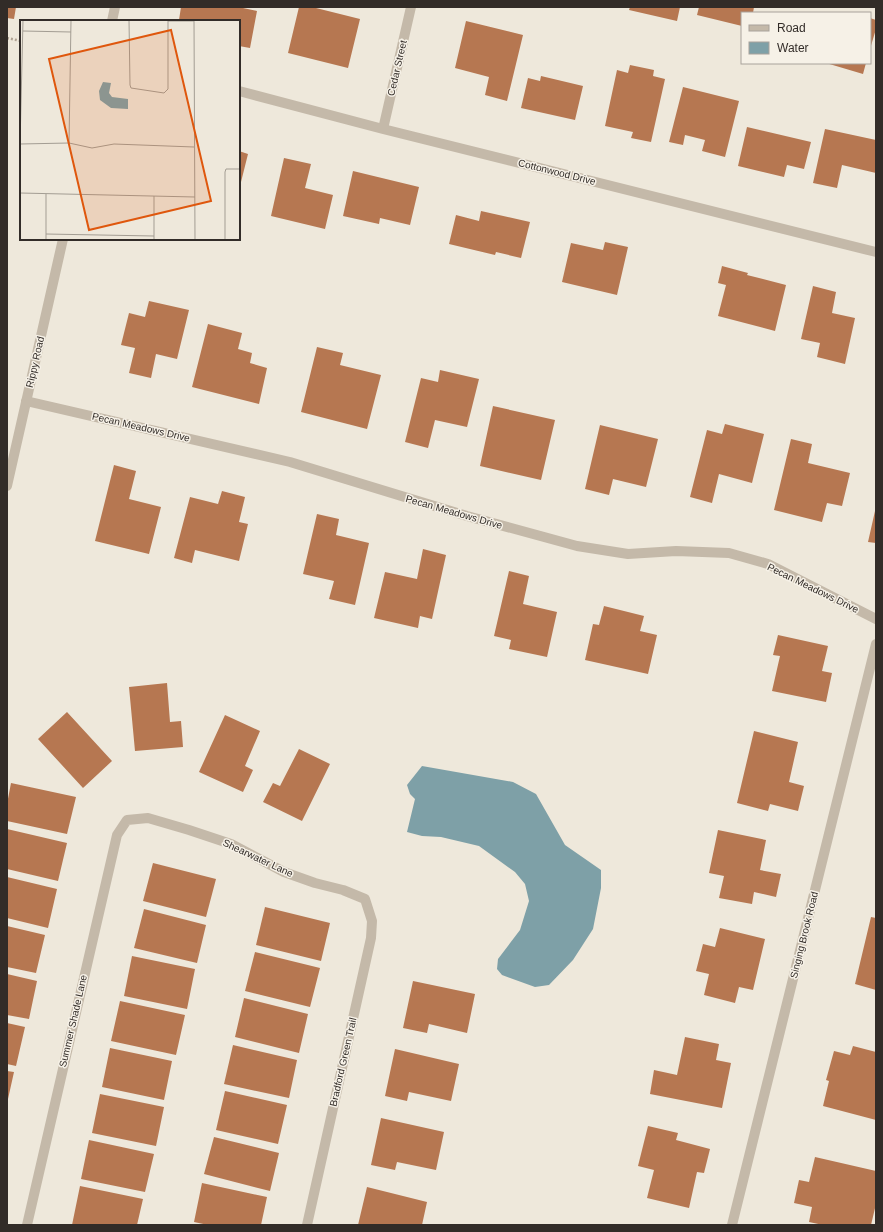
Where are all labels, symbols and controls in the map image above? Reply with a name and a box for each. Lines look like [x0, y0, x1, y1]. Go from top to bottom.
legend [741, 12, 871, 64]
inset map [20, 20, 240, 240]
text: Road [777, 21, 806, 35]
street label: Cedar Street [385, 39, 409, 97]
text: Water [777, 41, 809, 55]
street label: Cottonwood Drive [517, 157, 597, 187]
street label: Rippy Road [24, 335, 46, 389]
street label: Pecan Meadows Drive [91, 410, 191, 444]
street label: Pecan Meadows Drive [404, 493, 504, 531]
street label: Pecan Meadows Drive [766, 561, 861, 615]
street label: Shearwater Lane [221, 837, 295, 879]
street label: Singing Brook Road [788, 891, 820, 979]
street label: Summer Shade Lane [57, 973, 89, 1068]
street label: Bradford Green Trail [327, 1017, 359, 1107]

